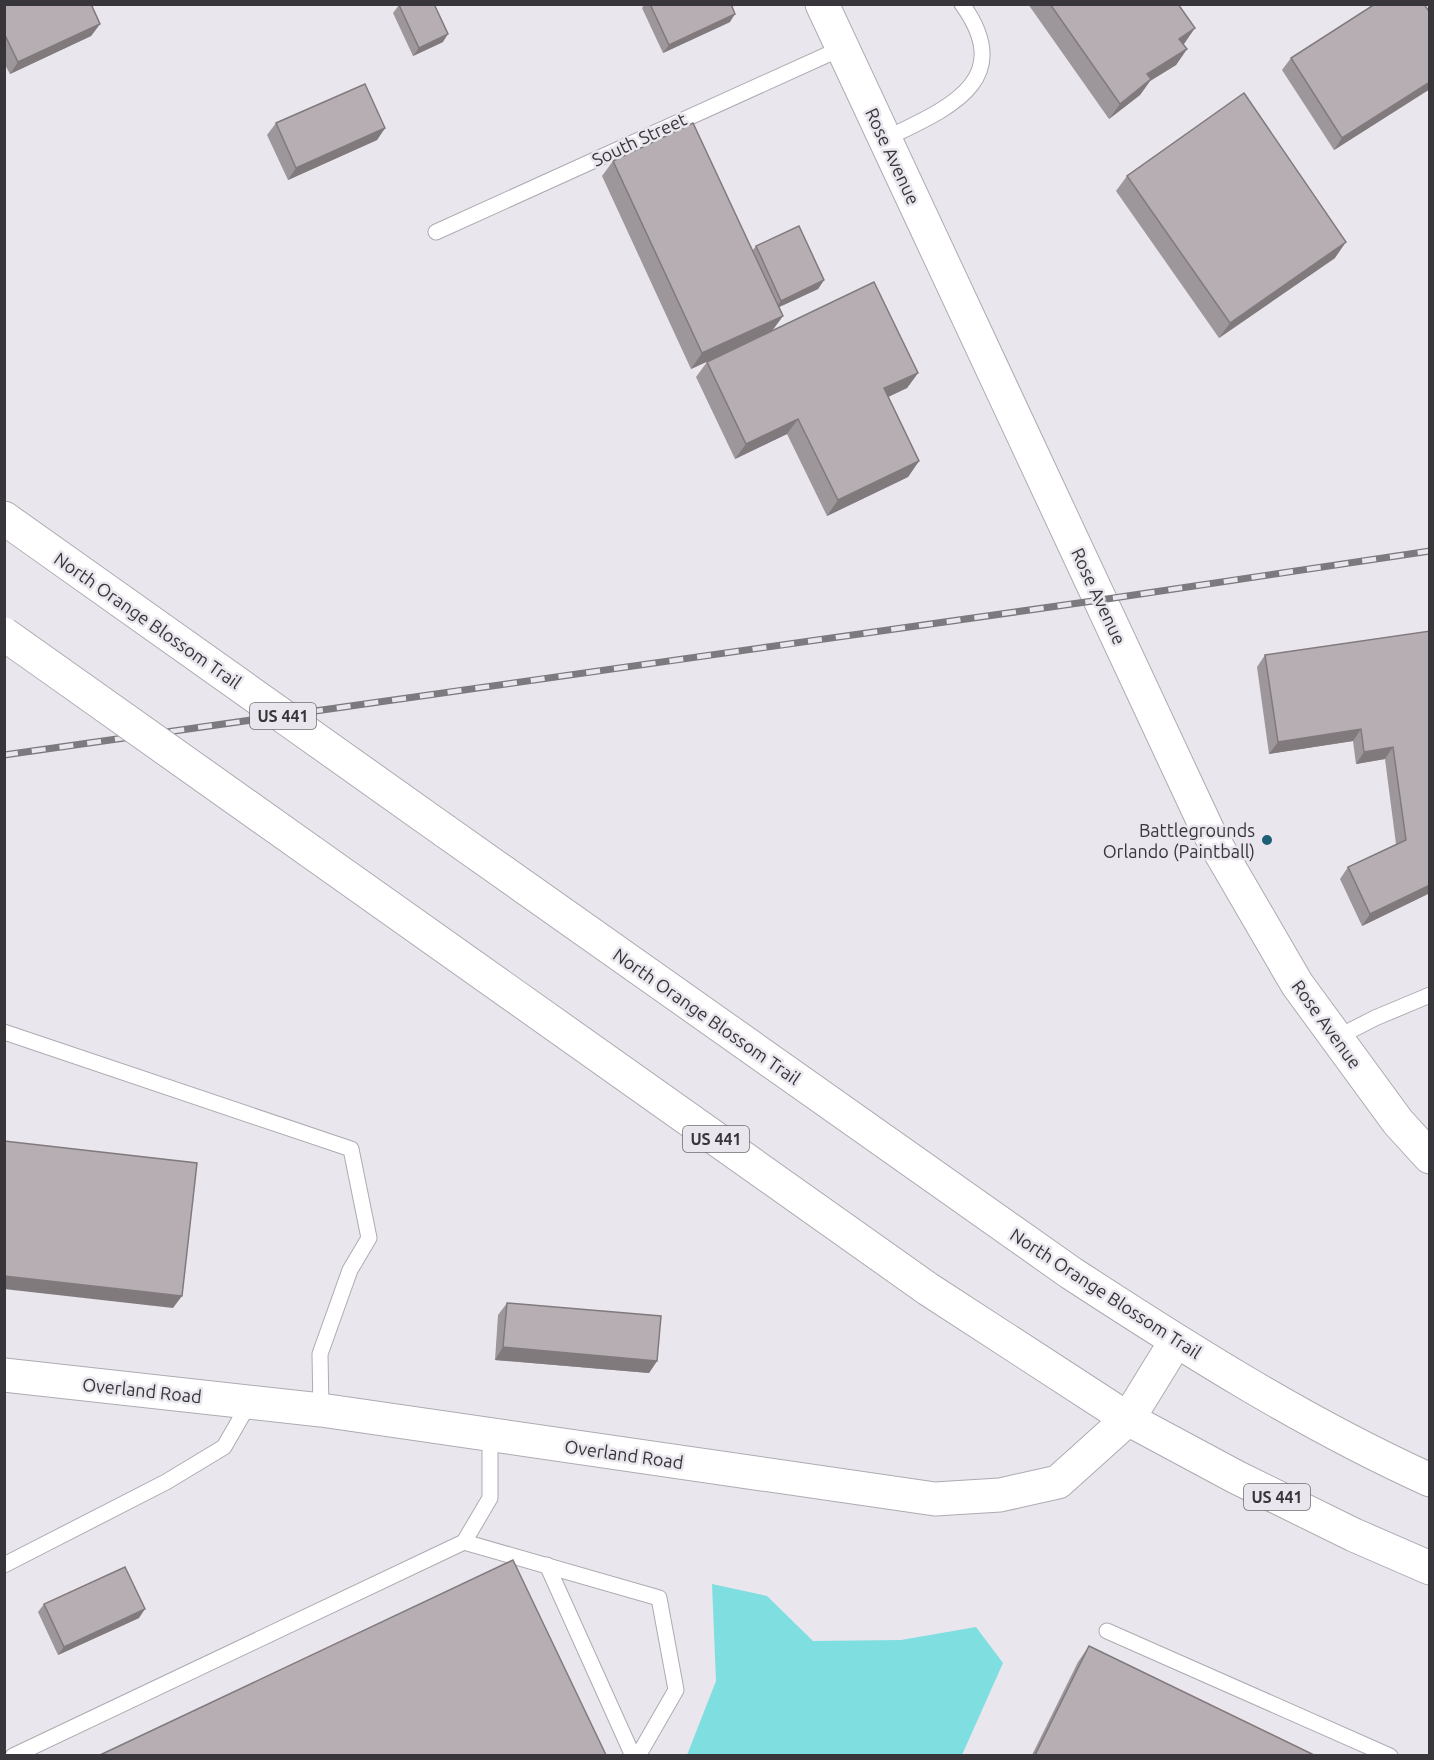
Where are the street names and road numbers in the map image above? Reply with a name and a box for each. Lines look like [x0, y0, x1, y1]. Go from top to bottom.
street label: Rose Avenue [862, 105, 924, 207]
street label: South Street [589, 108, 689, 170]
street label: Rose Avenue [1068, 545, 1130, 647]
street label: North Orange Blossom Trail [51, 548, 245, 692]
road number: US 441 [250, 703, 316, 729]
street label: North Orange Blossom Trail [610, 944, 804, 1088]
street label: Rose Avenue [1288, 976, 1366, 1072]
road number: US 441 [683, 1126, 749, 1152]
street label: North Orange Blossom Trail [1007, 1224, 1205, 1362]
street label: Overland Road [81, 1374, 203, 1406]
street label: Overland Road [563, 1436, 685, 1472]
road number: US 441 [1244, 1484, 1310, 1510]

